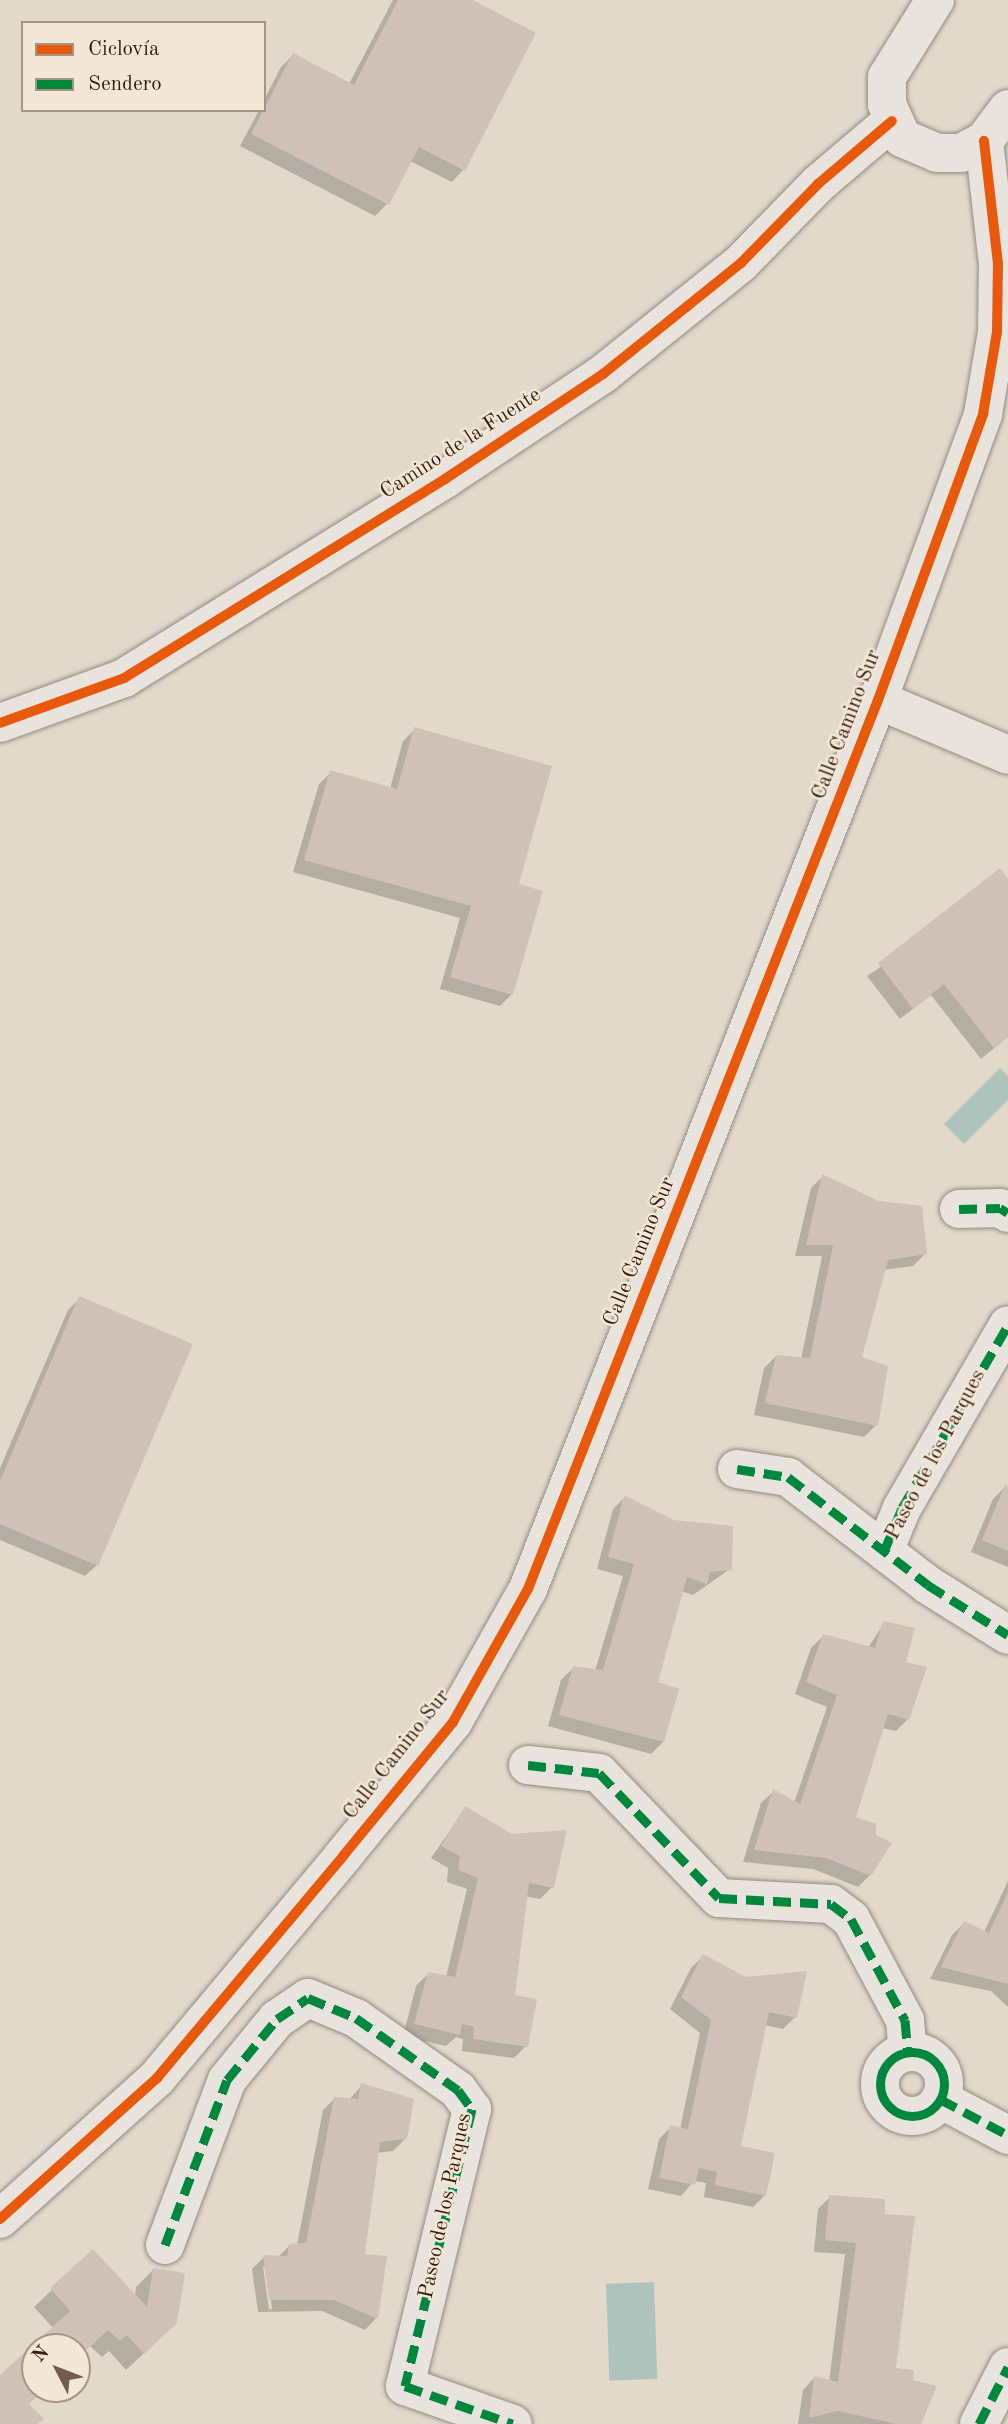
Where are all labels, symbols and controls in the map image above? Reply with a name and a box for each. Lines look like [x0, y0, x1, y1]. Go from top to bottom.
legend [21, 21, 266, 112]
text: Ciclovía [88, 39, 159, 60]
text: Sendero [88, 74, 162, 95]
street label: Camino de la Fuente [376, 383, 546, 505]
street label: Calle Camino Sur [807, 646, 887, 804]
street label: Calle Camino Sur [599, 1174, 681, 1330]
street label: Paseo de los Parques [880, 1366, 992, 1544]
street label: Calle Camino Sur [338, 1685, 456, 1825]
street label: Paseo de los Parques [414, 2111, 478, 2301]
north arrow [21, 2333, 91, 2403]
text: N [30, 2343, 53, 2367]

